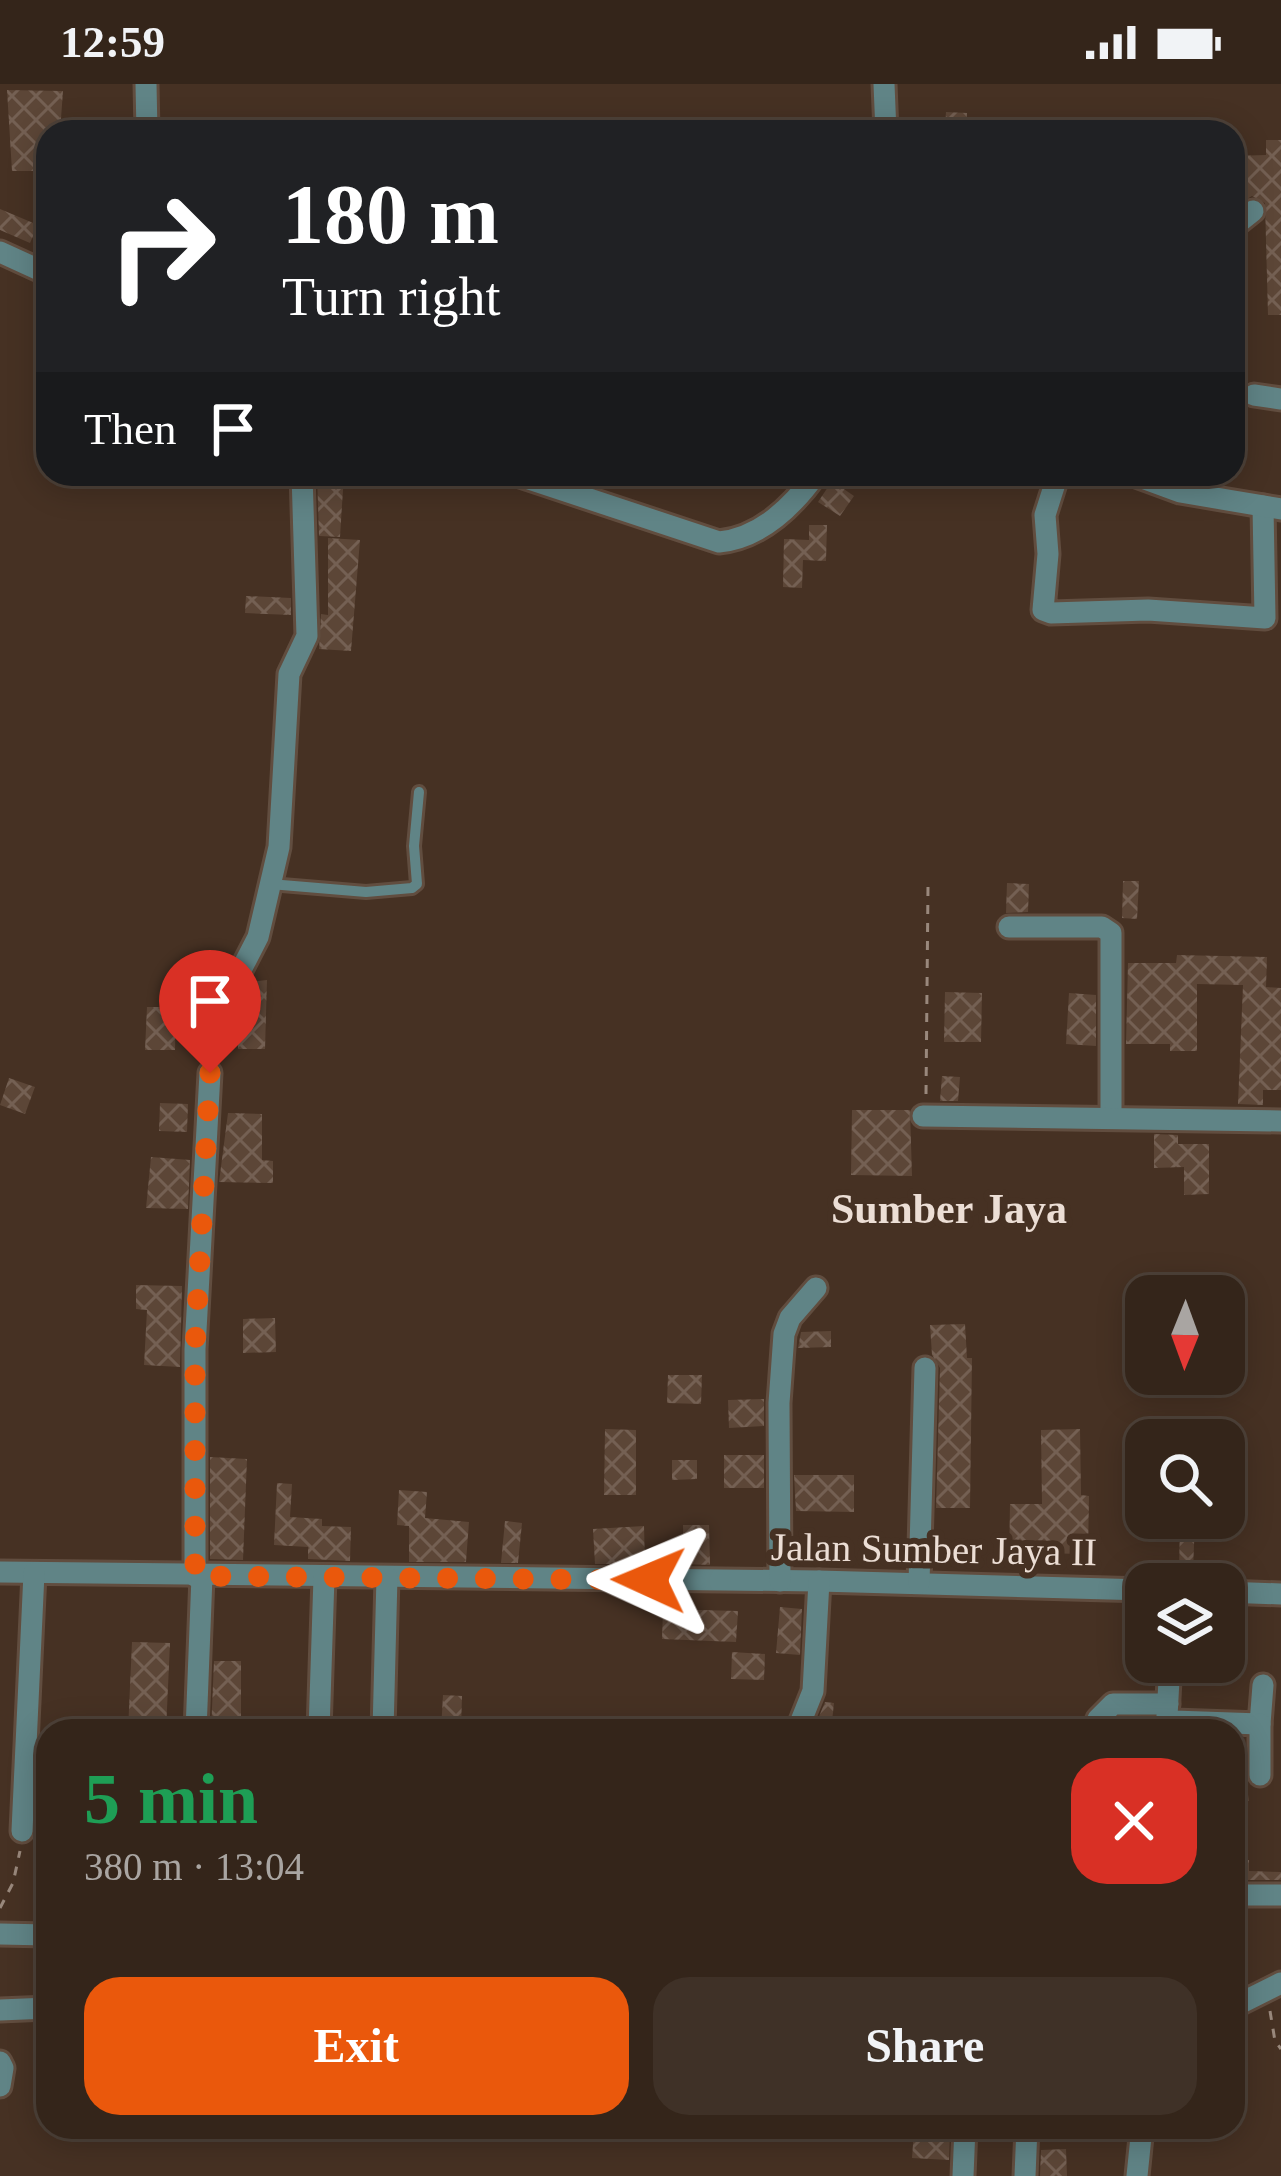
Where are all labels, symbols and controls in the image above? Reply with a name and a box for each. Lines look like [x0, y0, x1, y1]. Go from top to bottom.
text: 12:59 [60, 17, 165, 67]
icon: right [84, 168, 240, 324]
text: 180 m [282, 168, 499, 261]
text: Turn right [282, 267, 501, 327]
icon: arrive [200, 396, 266, 462]
text: Then [84, 404, 176, 454]
pin [159, 950, 261, 1073]
icon: arrive [177, 968, 243, 1034]
district label: Sumber Jaya [831, 1186, 1067, 1232]
north arrow [1125, 1275, 1245, 1395]
map controls [1125, 1275, 1245, 1683]
button: search [1125, 1419, 1245, 1539]
position arrow [586, 1517, 712, 1643]
street label: Jalan Sumber Jaya II [771, 1525, 1097, 1574]
button: layers [1125, 1563, 1245, 1683]
button: close [1071, 1758, 1197, 1884]
text: 5 min [84, 1759, 258, 1839]
text: 380 m · 13:04 [84, 1845, 304, 1888]
button: Exit [84, 1977, 629, 2115]
button: Share [653, 1977, 1197, 2115]

